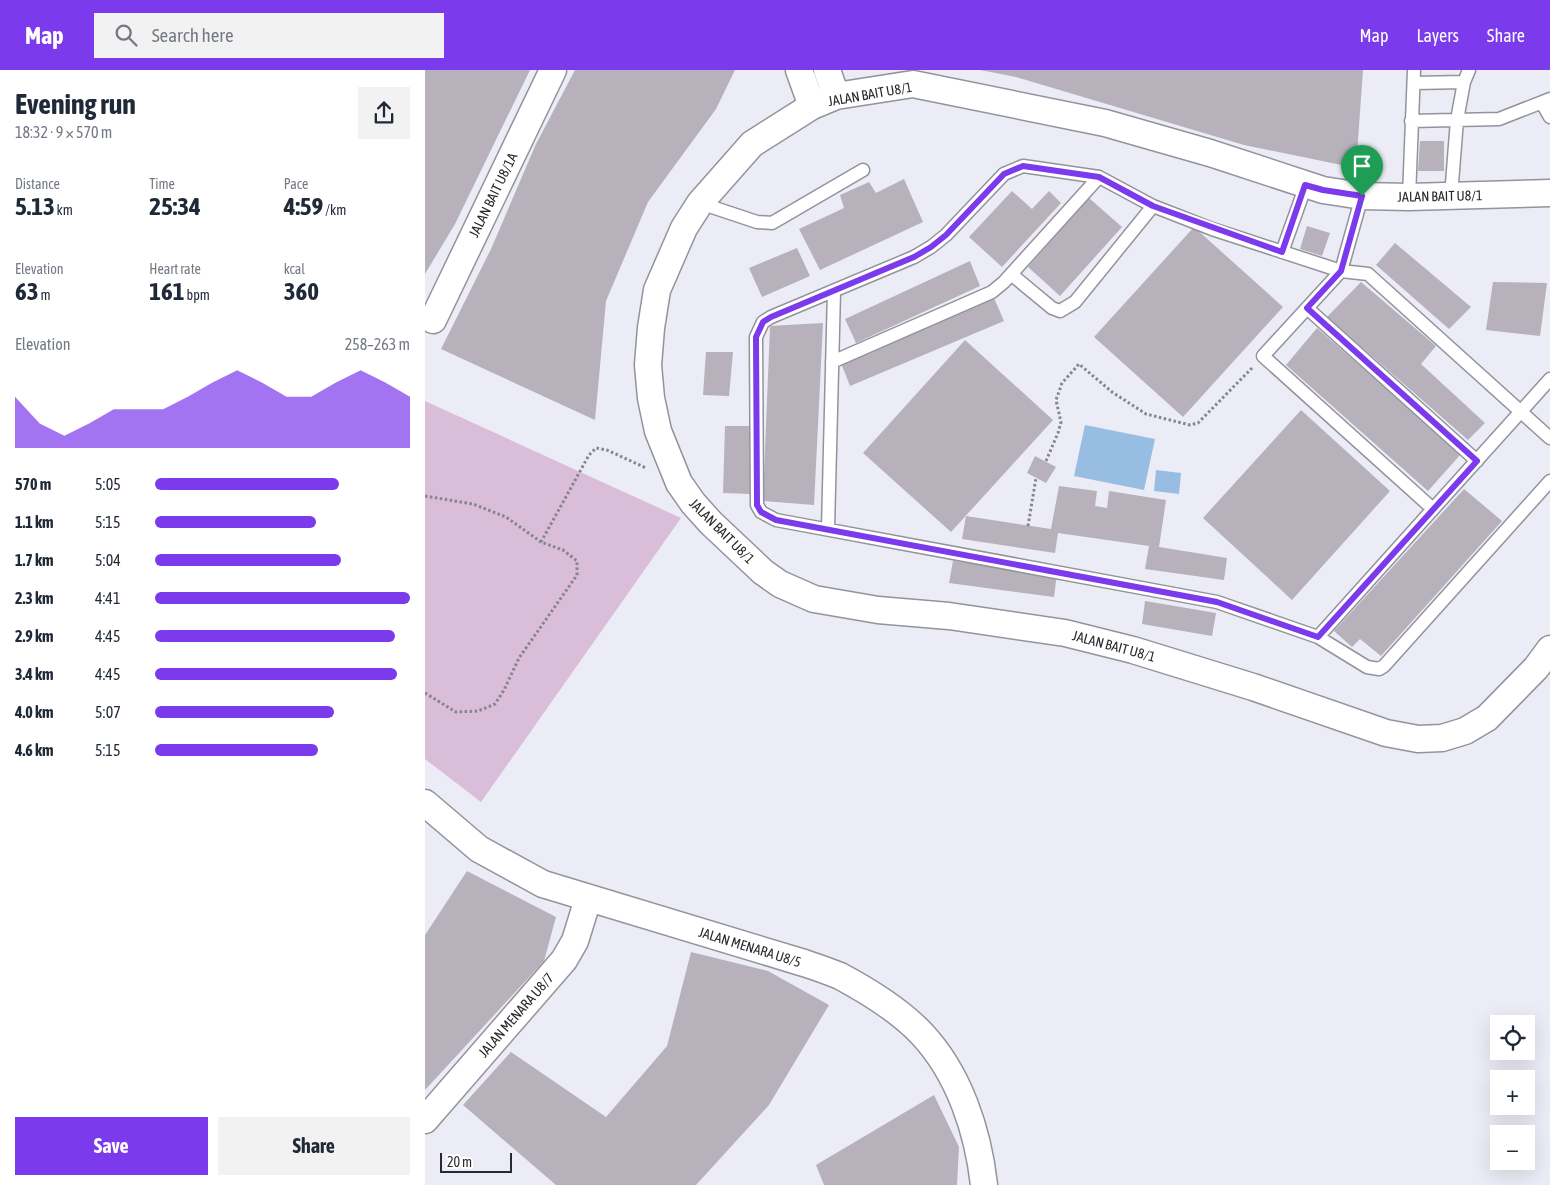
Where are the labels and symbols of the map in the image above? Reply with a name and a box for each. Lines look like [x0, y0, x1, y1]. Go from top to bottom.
street label: JALAN BAIT U8/1 [827, 79, 913, 109]
pin [1341, 145, 1383, 196]
street label: JALAN BAIT U8/1A [466, 150, 520, 240]
street label: JALAN BAIT U8/1 [1397, 187, 1483, 205]
street label: JALAN BAIT U8/1 [686, 495, 758, 567]
street label: JALAN BAIT U8/1 [1071, 627, 1157, 665]
street label: JALAN MENARA U8/5 [697, 924, 803, 970]
street label: JALAN MENARA U8/7 [475, 970, 557, 1060]
scale bar [440, 1150, 513, 1173]

